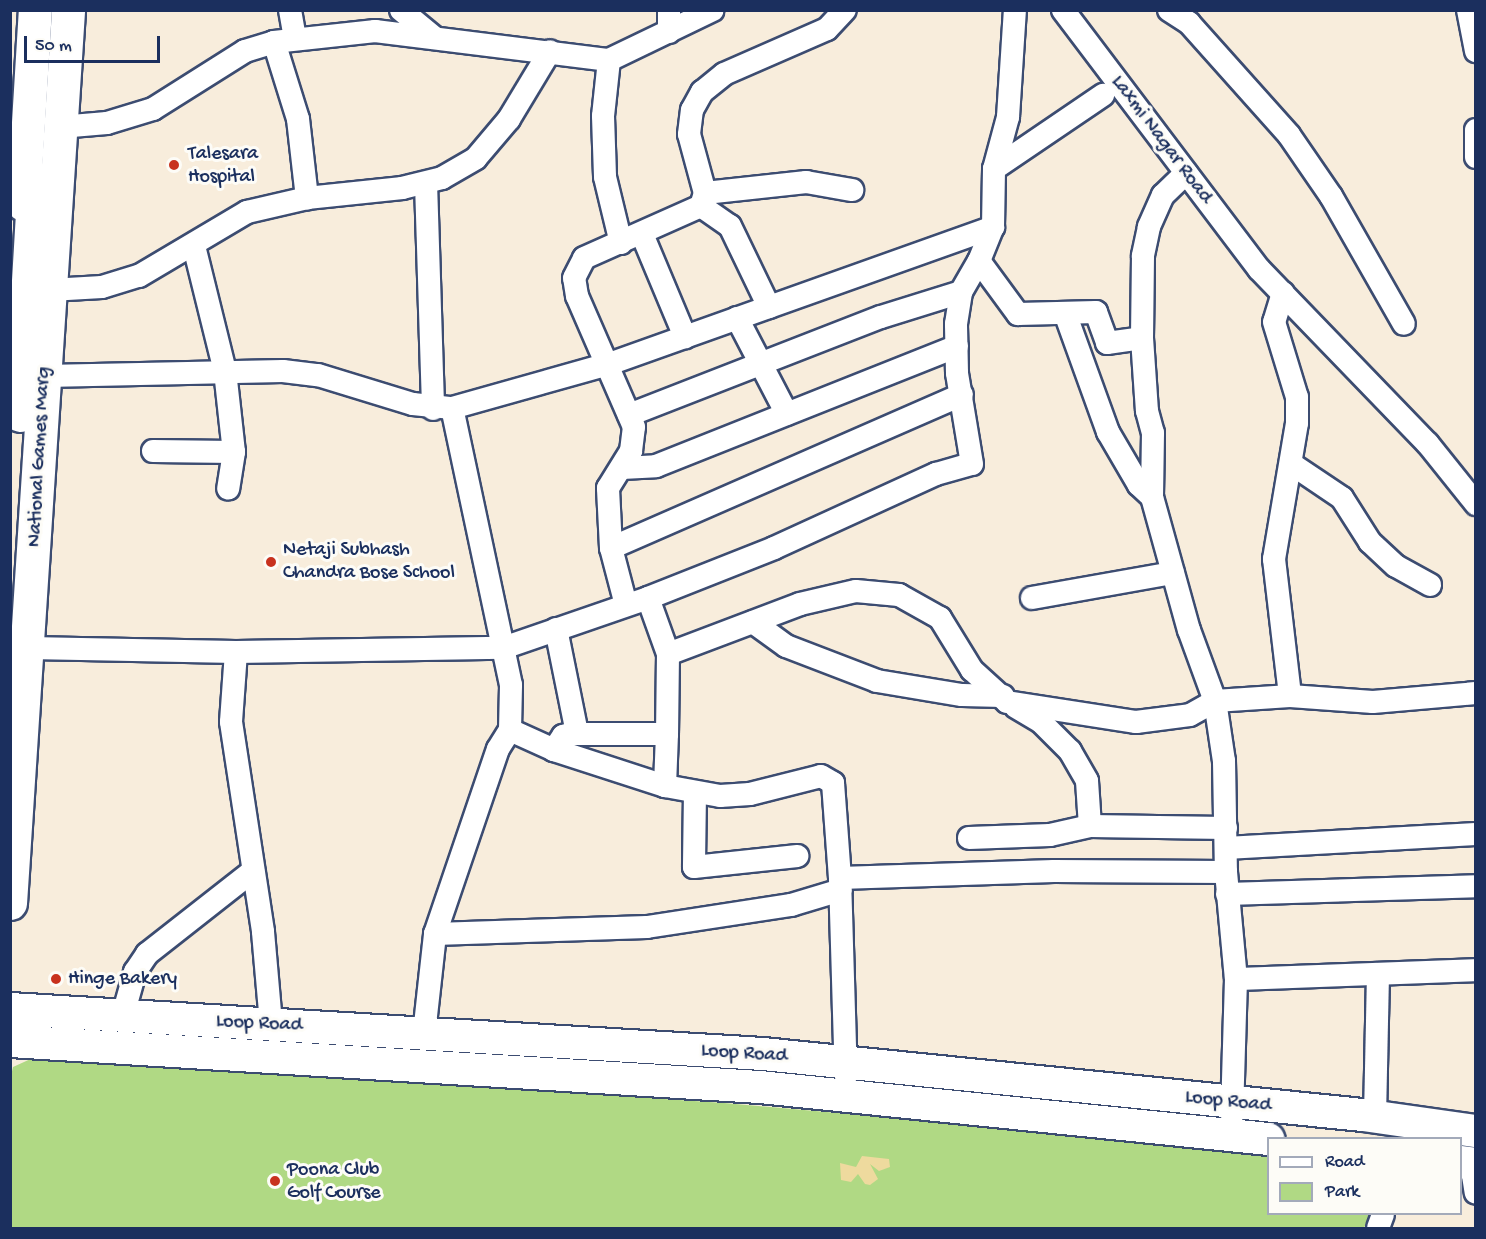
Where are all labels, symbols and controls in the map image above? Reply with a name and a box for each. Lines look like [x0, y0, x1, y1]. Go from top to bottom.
scale bar [27, 24, 164, 62]
text: 50 m [35, 36, 72, 57]
street label: Laxmi Nagar Road [1105, 71, 1217, 209]
place label: Talesara Hospital [188, 142, 258, 189]
marker: Talesara Hospital [165, 156, 183, 174]
street label: National Games Marg [23, 366, 57, 548]
place label: Netaji Subhash Chandra Bose School [283, 538, 455, 585]
marker: Netaji Subhash Chandra Bose School [264, 555, 278, 569]
place label: Hinge Bakery [68, 967, 177, 991]
marker: Hinge Bakery [49, 972, 63, 986]
street label: Loop Road [215, 1010, 303, 1038]
street label: Loop Road [700, 1039, 788, 1069]
street label: Loop Road [1184, 1086, 1272, 1118]
legend [1267, 1137, 1462, 1215]
text: Road [1325, 1152, 1364, 1173]
place label: Poona Club Golf Course [287, 1158, 381, 1205]
marker: Poona Club Golf Course [268, 1174, 282, 1188]
text: Park [1325, 1182, 1359, 1203]

